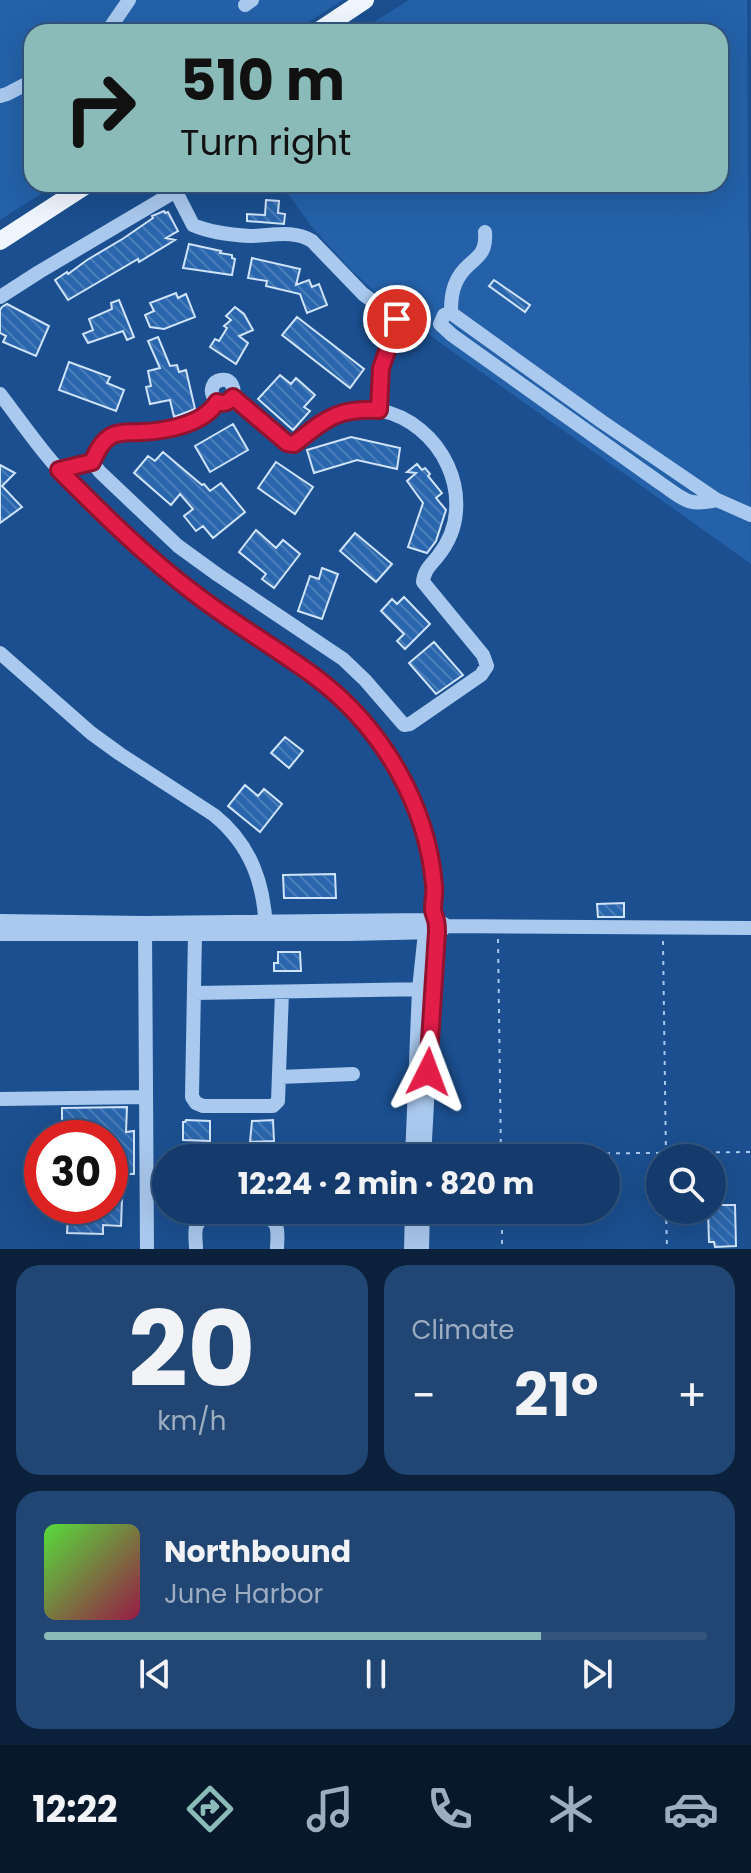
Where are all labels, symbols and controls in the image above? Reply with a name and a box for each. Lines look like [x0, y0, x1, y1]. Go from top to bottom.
text: 510 m [180, 41, 345, 120]
icon: right [48, 56, 152, 160]
text: Turn right [180, 117, 351, 168]
pin [363, 285, 431, 353]
icon: arrive [375, 297, 419, 341]
position arrow [386, 1030, 470, 1114]
speed limit sign: 30 [24, 1120, 128, 1224]
map controls [646, 1144, 726, 1224]
button: search [646, 1144, 726, 1224]
text: 12:24 · 2 min · 820 m [238, 1162, 534, 1205]
text: 20 [128, 1277, 255, 1422]
text: Climate [412, 1312, 514, 1348]
text: 21° [514, 1353, 599, 1437]
text: − [412, 1365, 436, 1426]
text: + [677, 1365, 707, 1426]
text: km/h [157, 1403, 226, 1439]
text: Northbound [164, 1530, 351, 1573]
text: June Harbor [164, 1576, 323, 1612]
icon: previous [133, 1652, 177, 1696]
icon: pause [354, 1652, 398, 1696]
icon: next [575, 1652, 619, 1696]
icon: directions [182, 1781, 238, 1837]
icon: music [302, 1781, 358, 1837]
icon: phone [422, 1781, 478, 1837]
icon: climate [543, 1781, 599, 1837]
icon: car [663, 1781, 719, 1837]
text: 12:22 [32, 1784, 118, 1835]

